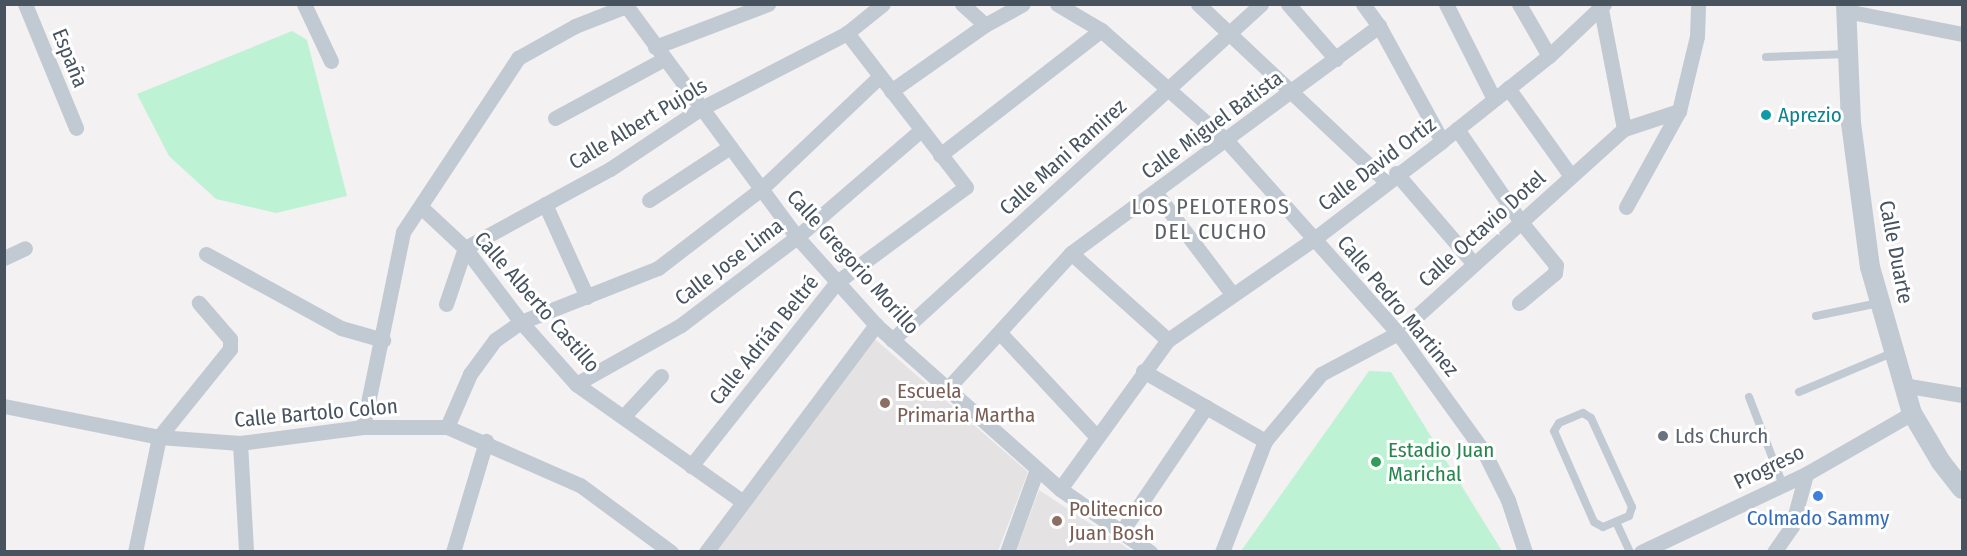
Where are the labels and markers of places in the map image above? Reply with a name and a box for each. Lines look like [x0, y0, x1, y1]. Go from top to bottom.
place label: Aprezio [1778, 102, 1842, 128]
marker: Aprezio [1759, 108, 1773, 122]
place label: Escuela Primaria Martha [897, 378, 1035, 428]
marker: Escuela Primaria Martha [878, 396, 892, 410]
place label: Lds Church [1675, 423, 1768, 449]
marker: Lds Church [1656, 429, 1670, 443]
place label: Estadio Juan Marichal [1388, 437, 1494, 487]
marker: Estadio Juan Marichal [1369, 455, 1383, 469]
marker: Colmado Sammy [1811, 489, 1825, 503]
place label: Politecnico Juan Bosh [1069, 496, 1163, 546]
place label: Colmado Sammy [1747, 505, 1889, 531]
marker: Politecnico Juan Bosh [1050, 514, 1064, 528]

